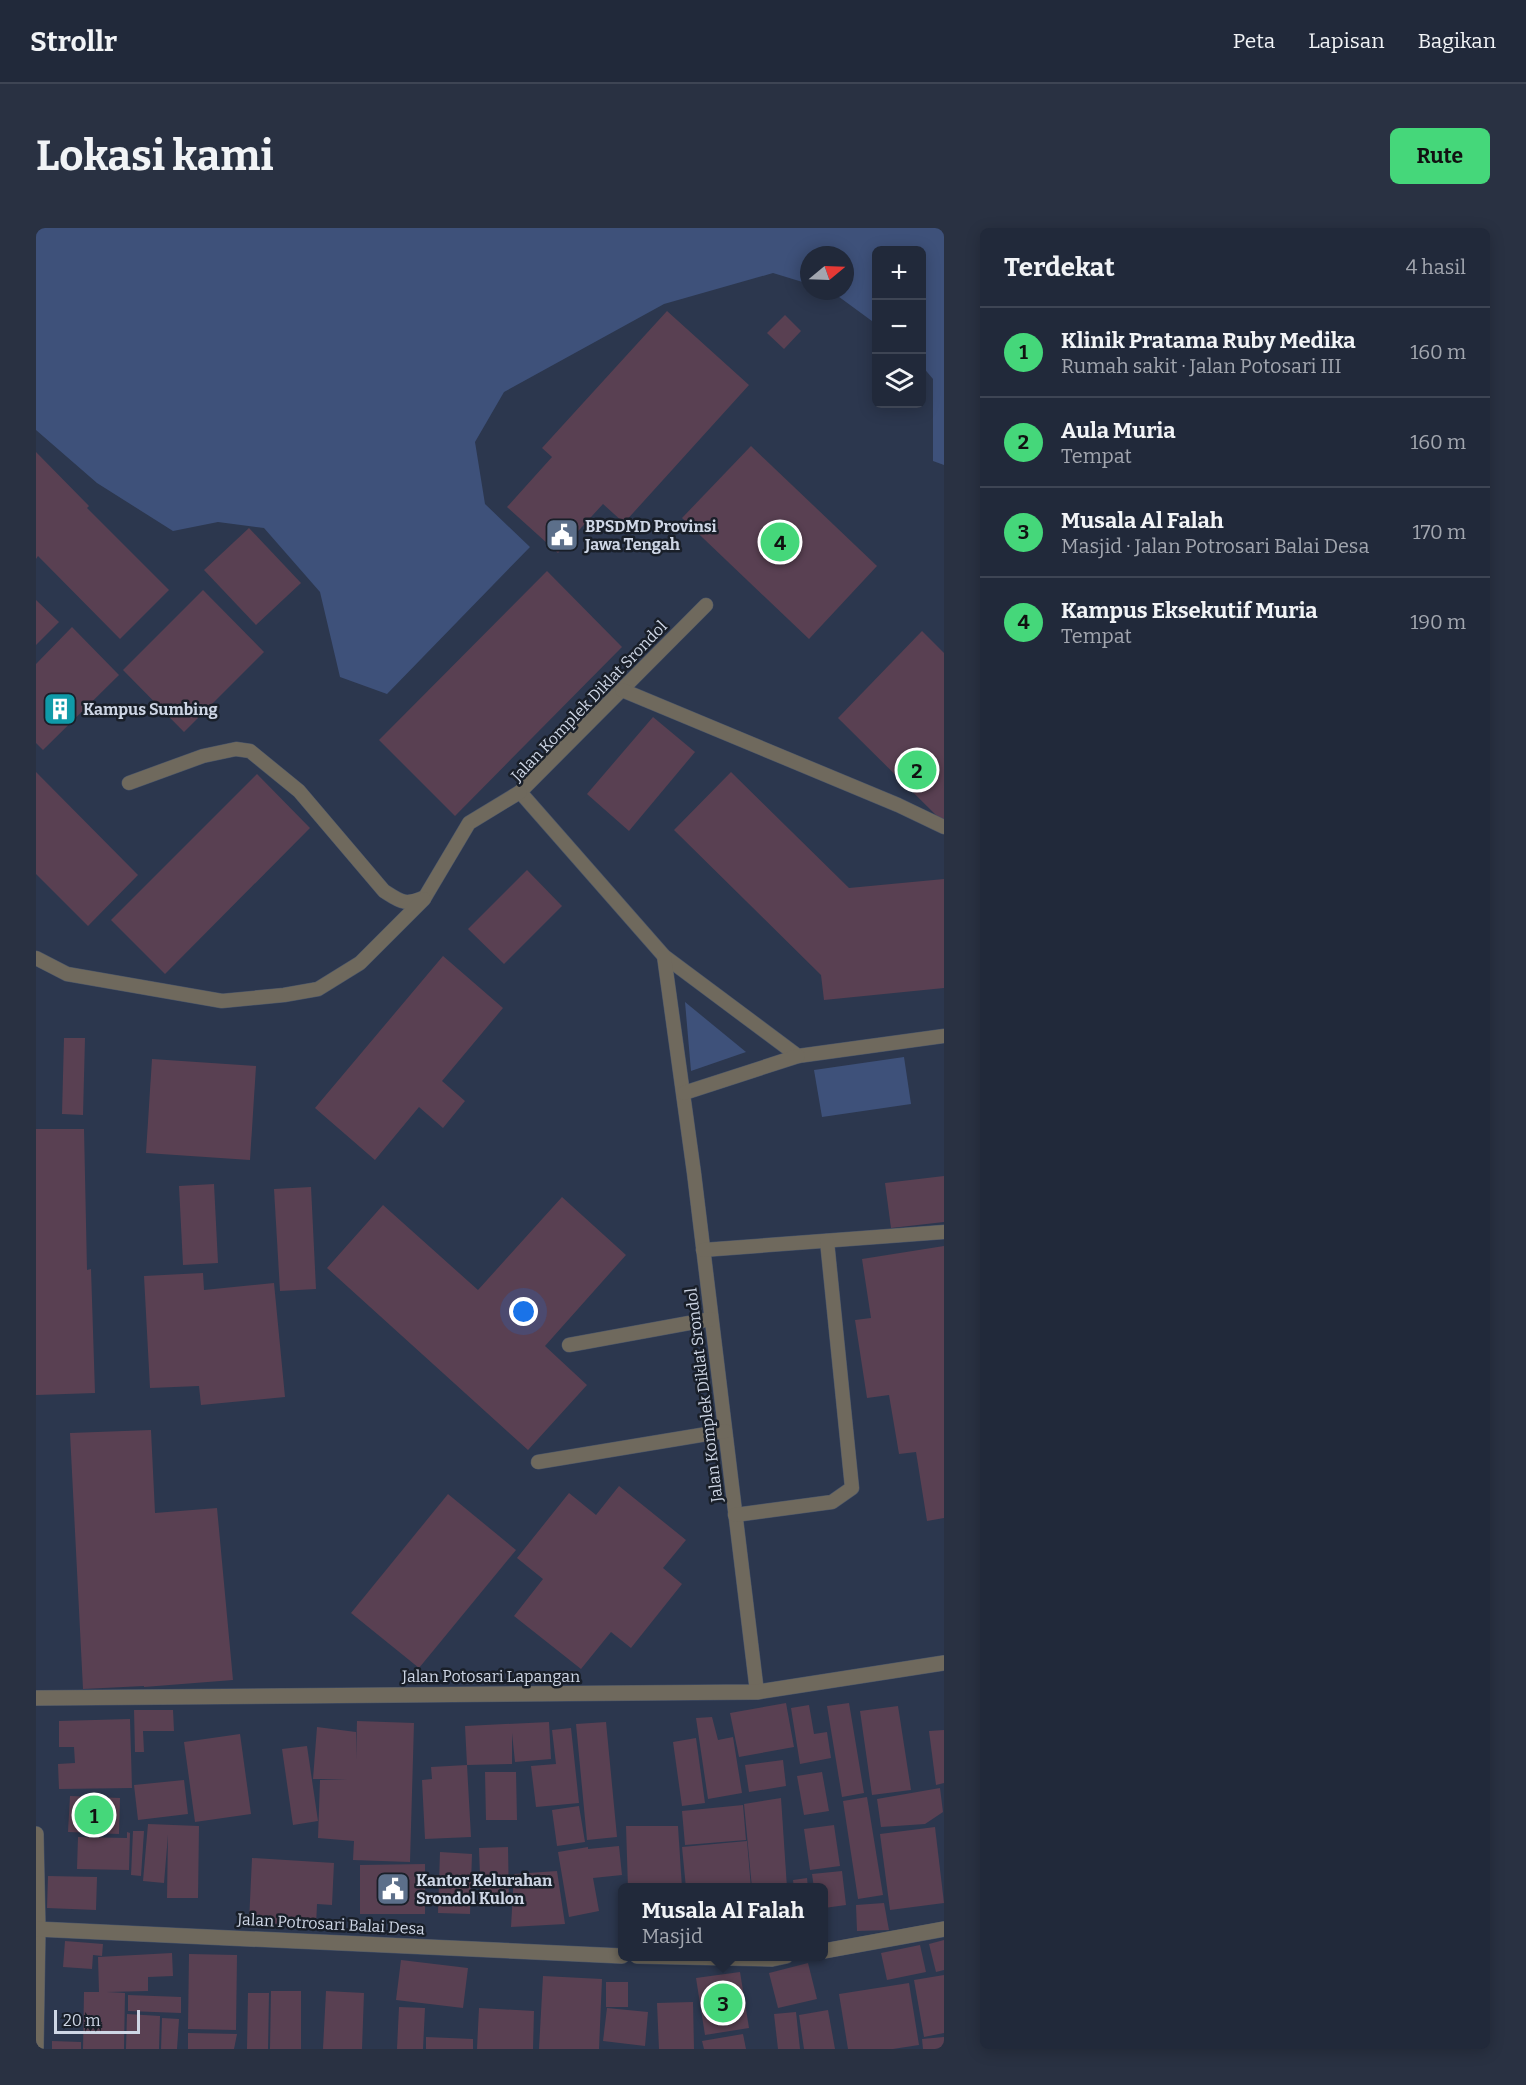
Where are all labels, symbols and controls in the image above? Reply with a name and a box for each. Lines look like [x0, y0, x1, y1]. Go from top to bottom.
text: Strollr [30, 25, 117, 58]
text: Peta [1233, 28, 1275, 54]
text: Lapisan [1308, 28, 1385, 54]
text: Bagikan [1418, 28, 1496, 54]
button: Rute [1390, 128, 1490, 184]
text: Lokasi kami [36, 131, 274, 181]
north arrow [800, 246, 854, 300]
map controls [872, 246, 926, 408]
button: + [872, 246, 926, 300]
text: Terdekat [1004, 252, 1115, 283]
text: 4 hasil [1406, 255, 1466, 279]
button: − [872, 300, 926, 354]
text: Klinik Pratama Ruby Medika [1061, 327, 1356, 354]
text: 1 [1019, 340, 1028, 364]
text: 160 m [1410, 340, 1466, 364]
button: layers [872, 354, 926, 408]
text: Rumah sakit · Jalan Potosari III [1061, 354, 1342, 378]
text: Aula Muria [1061, 417, 1176, 444]
text: 2 [1018, 430, 1029, 454]
text: 160 m [1410, 430, 1466, 454]
text: Tempat [1061, 444, 1132, 468]
text: Musala Al Falah [1061, 507, 1224, 534]
public building icon: BPSDMD Provinsi Jawa Tengah [544, 517, 580, 553]
place label: BPSDMD Provinsi Jawa Tengah [584, 517, 717, 554]
pin: 4 [760, 520, 800, 564]
text: 3 [1018, 520, 1029, 544]
text: 170 m [1413, 520, 1466, 544]
text: Masjid · Jalan Potrosari Balai Desa [1061, 534, 1369, 558]
text: Kampus Eksekutif Muria [1061, 597, 1318, 624]
text: 4 [1017, 610, 1030, 634]
text: 190 m [1410, 610, 1466, 634]
street label: Jalan Komplek Diklat Srondol [507, 617, 671, 786]
text: Tempat [1061, 624, 1132, 648]
building icon: Kampus Sumbing [42, 691, 78, 727]
place label: Kampus Sumbing [83, 700, 218, 719]
pin: 2 [898, 748, 936, 792]
street label: Jalan Komplek Diklat Srondol [681, 1286, 727, 1504]
your location [509, 1297, 538, 1326]
street label: Jalan Potosari Lapangan [401, 1667, 580, 1686]
pin: 1 [74, 1792, 114, 1838]
public building icon: Kantor Kelurahan Srondol Kulon [375, 1871, 411, 1907]
place label: Kantor Kelurahan Srondol Kulon [416, 1871, 553, 1908]
popup [618, 1883, 828, 1961]
text: Musala Al Falah [642, 1897, 804, 1924]
street label: Jalan Potrosari Balai Desa [236, 1910, 426, 1938]
text: Masjid [642, 1924, 703, 1948]
pin: 3 [704, 1980, 742, 2026]
scale bar [54, 2007, 140, 2034]
text: 20 m [63, 2011, 100, 2030]

